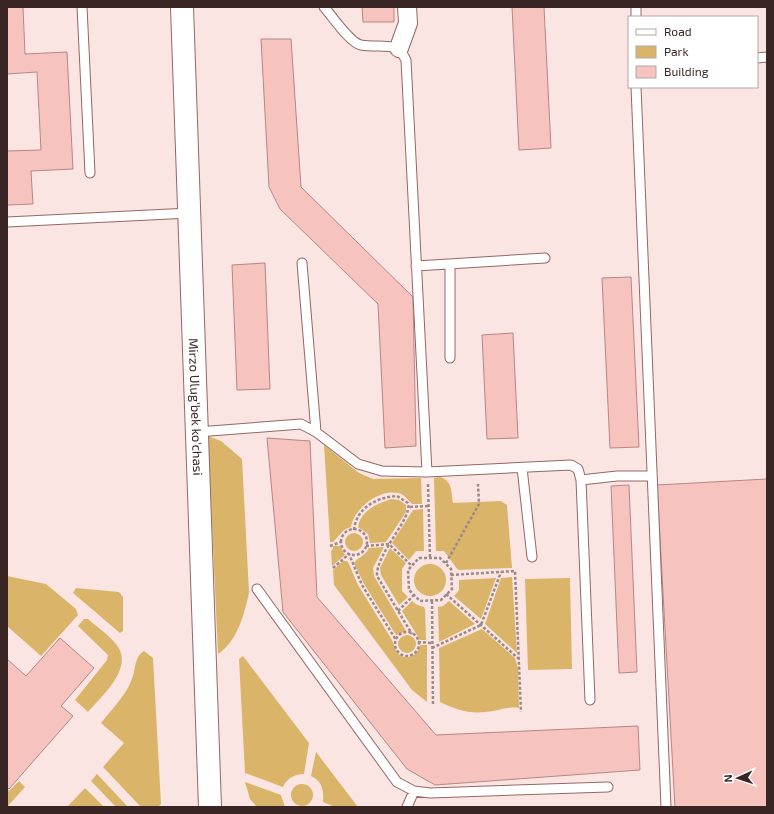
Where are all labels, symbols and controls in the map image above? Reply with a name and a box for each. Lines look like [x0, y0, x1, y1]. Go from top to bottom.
legend [628, 16, 758, 88]
text: Road [664, 24, 692, 38]
text: Park [664, 44, 689, 58]
text: Building [664, 64, 709, 78]
street label: Mirzo Ulug'bek ko'chasi [186, 338, 206, 476]
north arrow [718, 758, 758, 798]
text: N [721, 774, 734, 783]

